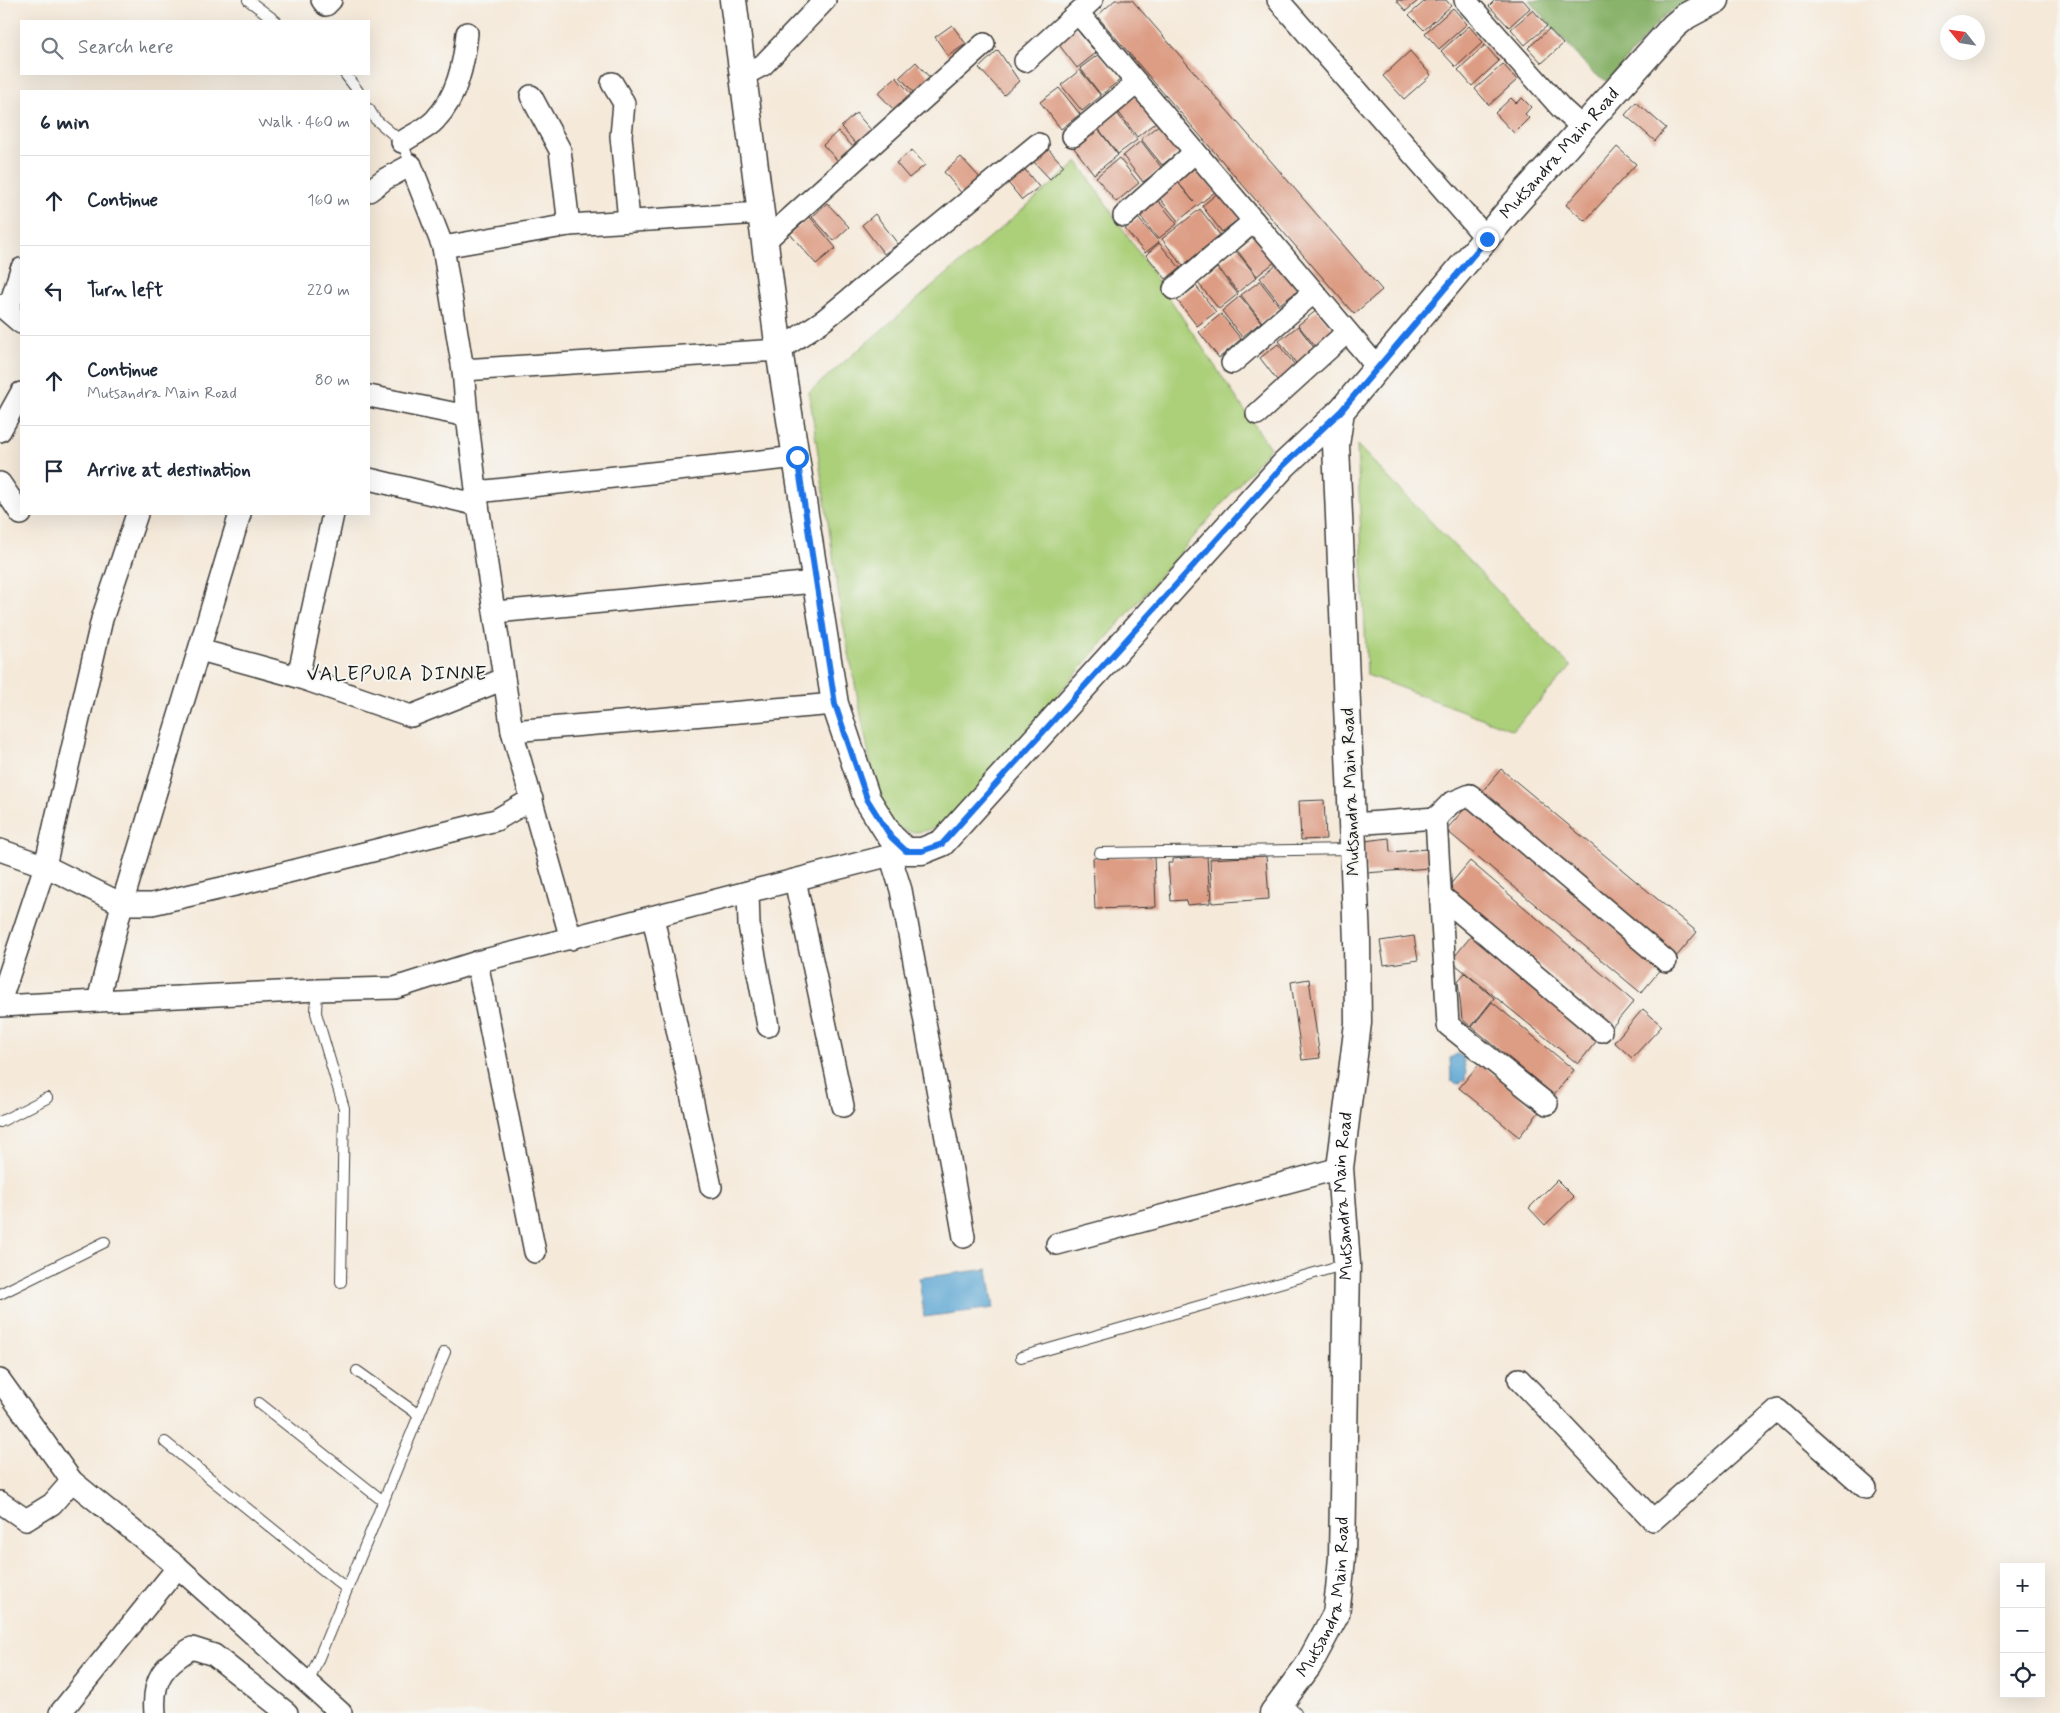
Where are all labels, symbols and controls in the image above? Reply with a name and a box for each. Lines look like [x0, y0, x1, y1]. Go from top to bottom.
north arrow [1940, 15, 1985, 60]
search box [20, 20, 370, 75]
icon: search [38, 34, 66, 62]
text: Search here [78, 35, 174, 60]
street label: Mutsandra Main Road [1495, 83, 1625, 225]
text: 6 min [40, 109, 90, 137]
text: Walk · 460 m [258, 112, 350, 133]
icon: ahead [40, 187, 68, 215]
text: Continue [87, 188, 158, 213]
text: 160 m [307, 190, 350, 211]
route end [1476, 228, 1499, 251]
icon: left [40, 277, 68, 305]
text: Turn left [87, 278, 163, 303]
text: 220 m [307, 280, 350, 301]
text: Continue [87, 358, 158, 383]
icon: ahead [40, 367, 68, 395]
text: 80 m [315, 370, 350, 391]
text: Mutsandra Main Road [87, 383, 237, 404]
route start [786, 446, 809, 469]
icon: arrive [40, 457, 68, 485]
text: Arrive at destination [87, 458, 251, 483]
district label: VALEPURA DINNE [307, 661, 487, 688]
street label: Mutsandra Main Road [1336, 707, 1366, 877]
street label: Mutsandra Main Road [1328, 1111, 1359, 1281]
street label: Mutsandra Main Road [1291, 1516, 1355, 1683]
map controls [2000, 1563, 2045, 1698]
button: + [2000, 1563, 2045, 1608]
button: − [2000, 1608, 2045, 1653]
button: locate [2000, 1653, 2045, 1698]

